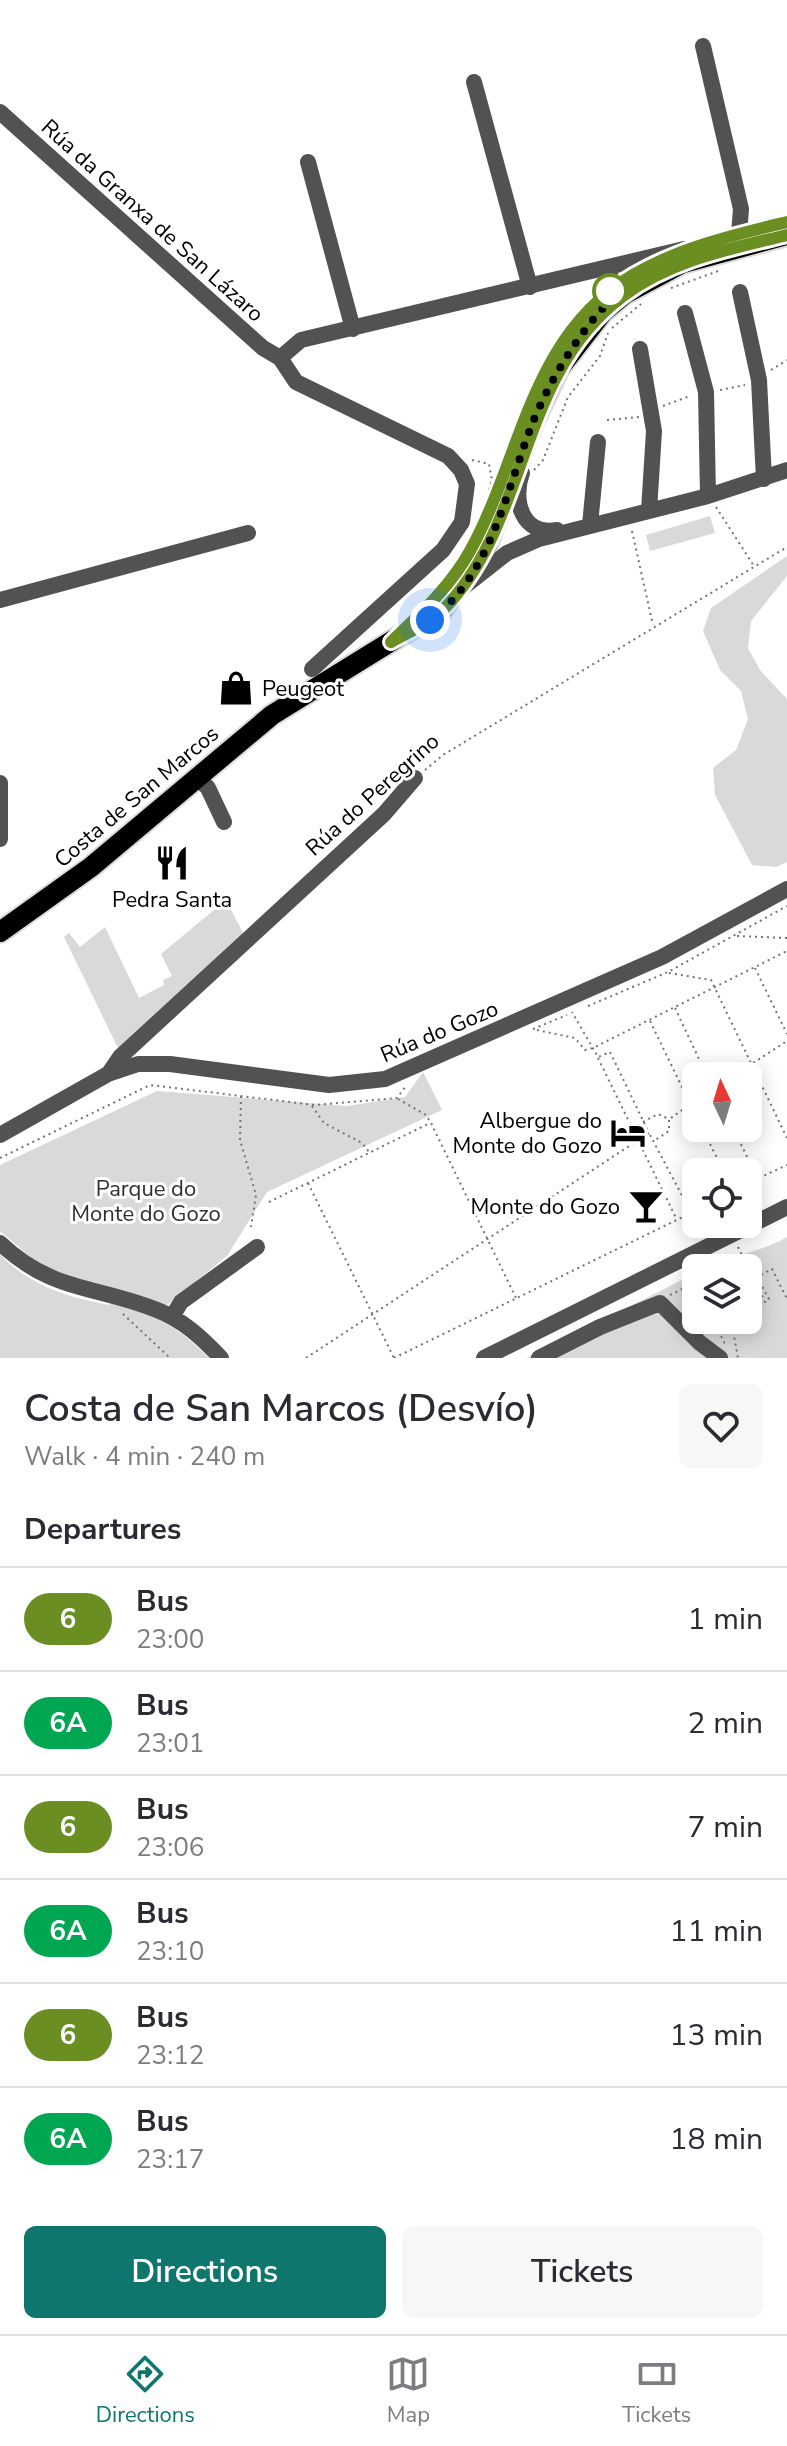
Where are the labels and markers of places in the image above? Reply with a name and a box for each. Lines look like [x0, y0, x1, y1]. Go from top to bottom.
unlabelled marker [593, 274, 627, 308]
shop icon: Peugeot [217, 669, 255, 707]
place label: Peugeot [262, 674, 344, 704]
restaurant icon: Pedra Santa [153, 844, 191, 882]
place label: Pedra Santa [112, 885, 232, 915]
place label: Albergue do Monte do Gozo [453, 1106, 602, 1161]
hotel icon: Albergue do Monte do Gozo [609, 1114, 647, 1152]
bar icon: Monte do Gozo [627, 1187, 665, 1225]
place label: Monte do Gozo [471, 1192, 620, 1222]

